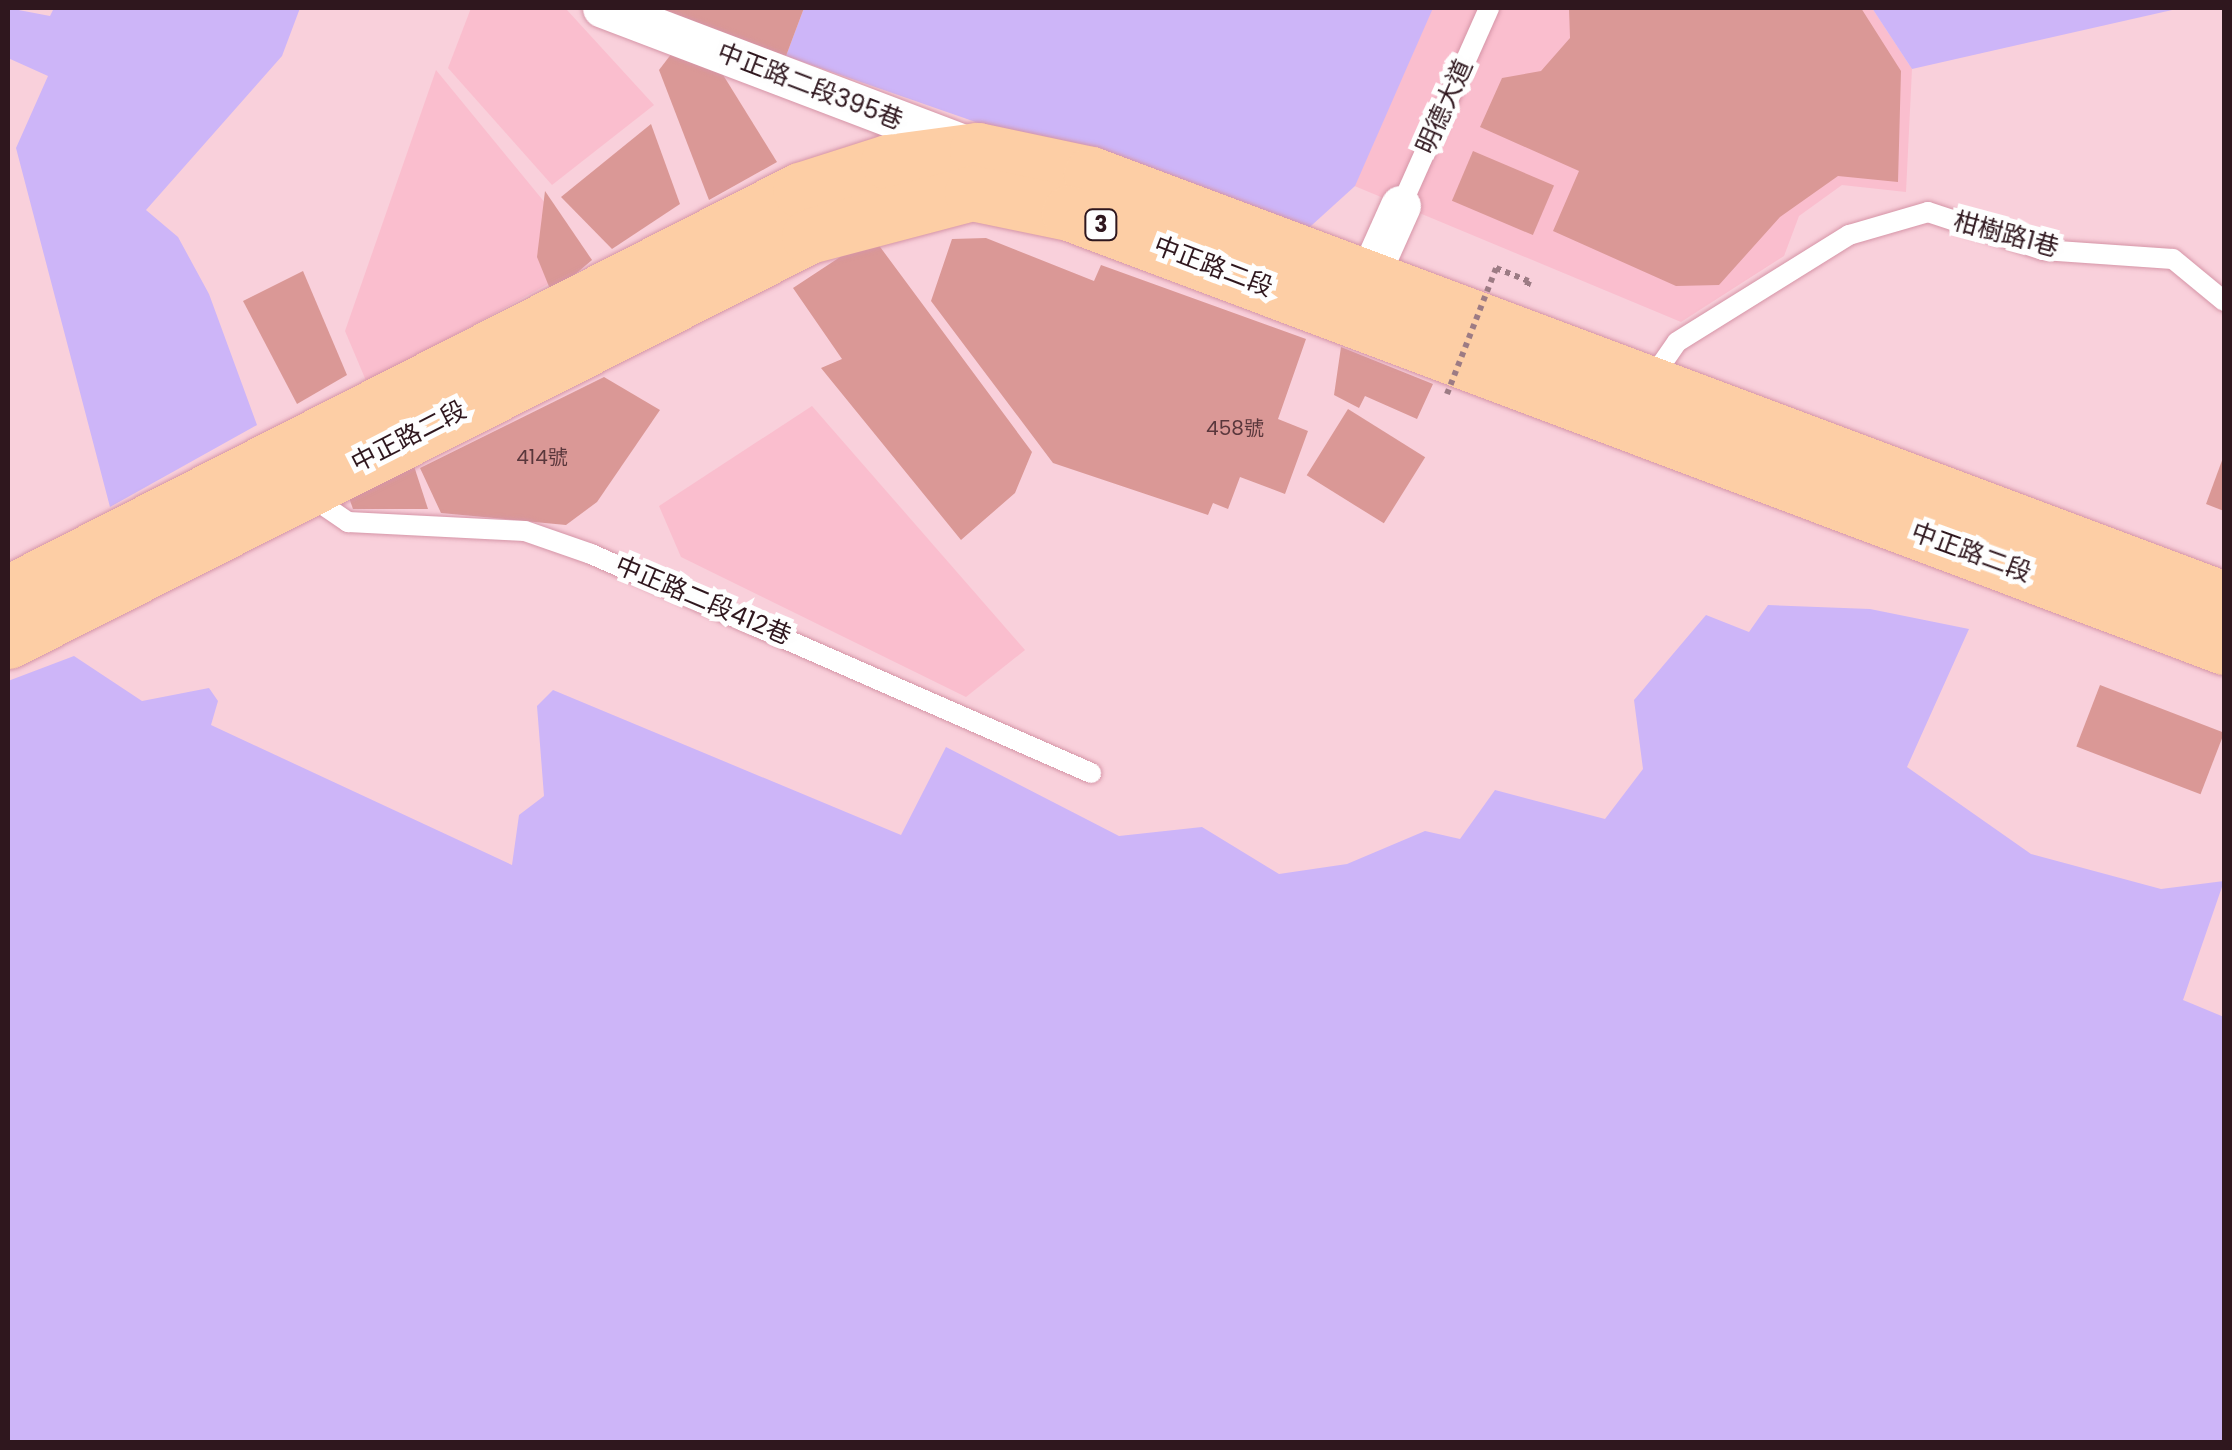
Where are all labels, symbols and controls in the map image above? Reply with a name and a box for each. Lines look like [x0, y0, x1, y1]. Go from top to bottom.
street label: 中正路二段395巷 [713, 38, 907, 136]
street label: 明德大道 [1411, 55, 1479, 159]
street label: 柑樹路1巷 [1950, 207, 2062, 263]
road number: 3 [1084, 208, 1118, 242]
street label: 中正路二段 [1149, 231, 1277, 303]
street label: 中正路二段 [347, 395, 471, 479]
house number: 458號 [1206, 416, 1264, 440]
house number: 414號 [516, 445, 568, 469]
street label: 中正路二段 [1907, 518, 2035, 588]
street label: 中正路二段412巷 [611, 550, 795, 652]

